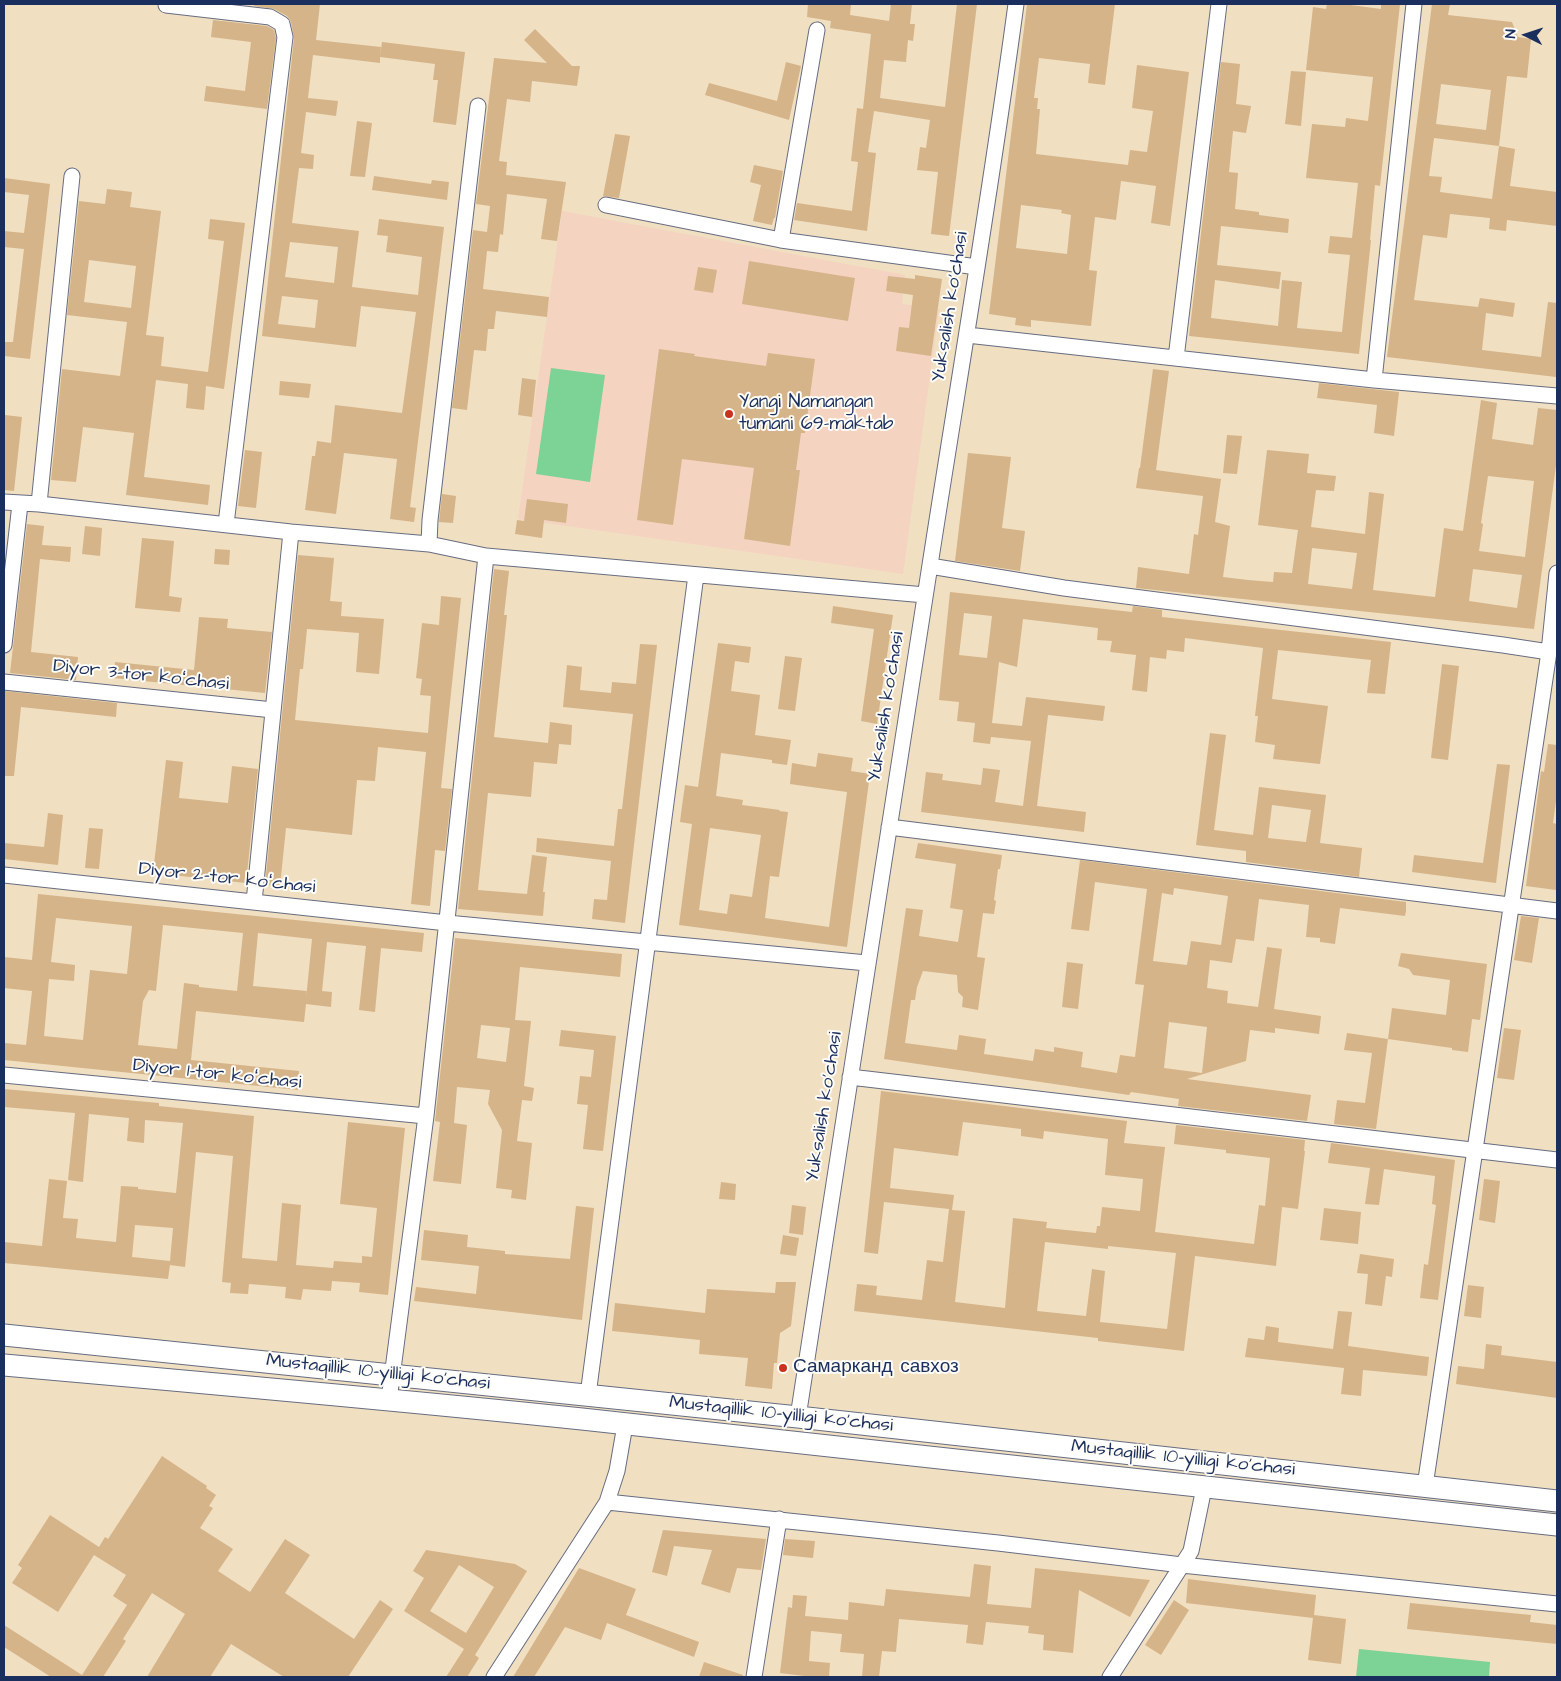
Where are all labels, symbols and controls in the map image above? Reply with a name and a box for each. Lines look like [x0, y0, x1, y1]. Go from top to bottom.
north arrow [1501, 10, 1551, 60]
text: N [1501, 29, 1521, 39]
street label: Yuksalish ko'chasi [928, 230, 974, 384]
place label: Yangi Namangan tumani 69-maktab [739, 392, 894, 436]
marker: Yangi Namangan tumani 69-maktab [723, 408, 735, 420]
street label: Yuksalish ko'chasi [864, 630, 910, 784]
street label: Diyor 3-tor koʻchasi [52, 655, 230, 697]
street label: Diyor 2-tor koʻchasi [137, 858, 317, 900]
street label: Yuksalish ko'chasi [802, 1030, 848, 1184]
street label: Diyor 1-tor koʻchasi [132, 1055, 302, 1095]
street label: Mustaqillik 10-yilligi ko'chasi [265, 1350, 491, 1396]
place label: Самарканд савхоз [793, 1357, 959, 1379]
marker: Самарканд савхоз [777, 1362, 789, 1374]
street label: Mustaqillik 10-yilligi ko'chasi [668, 1392, 894, 1438]
street label: Mustaqillik 10-yilligi ko'chasi [1070, 1436, 1296, 1482]

